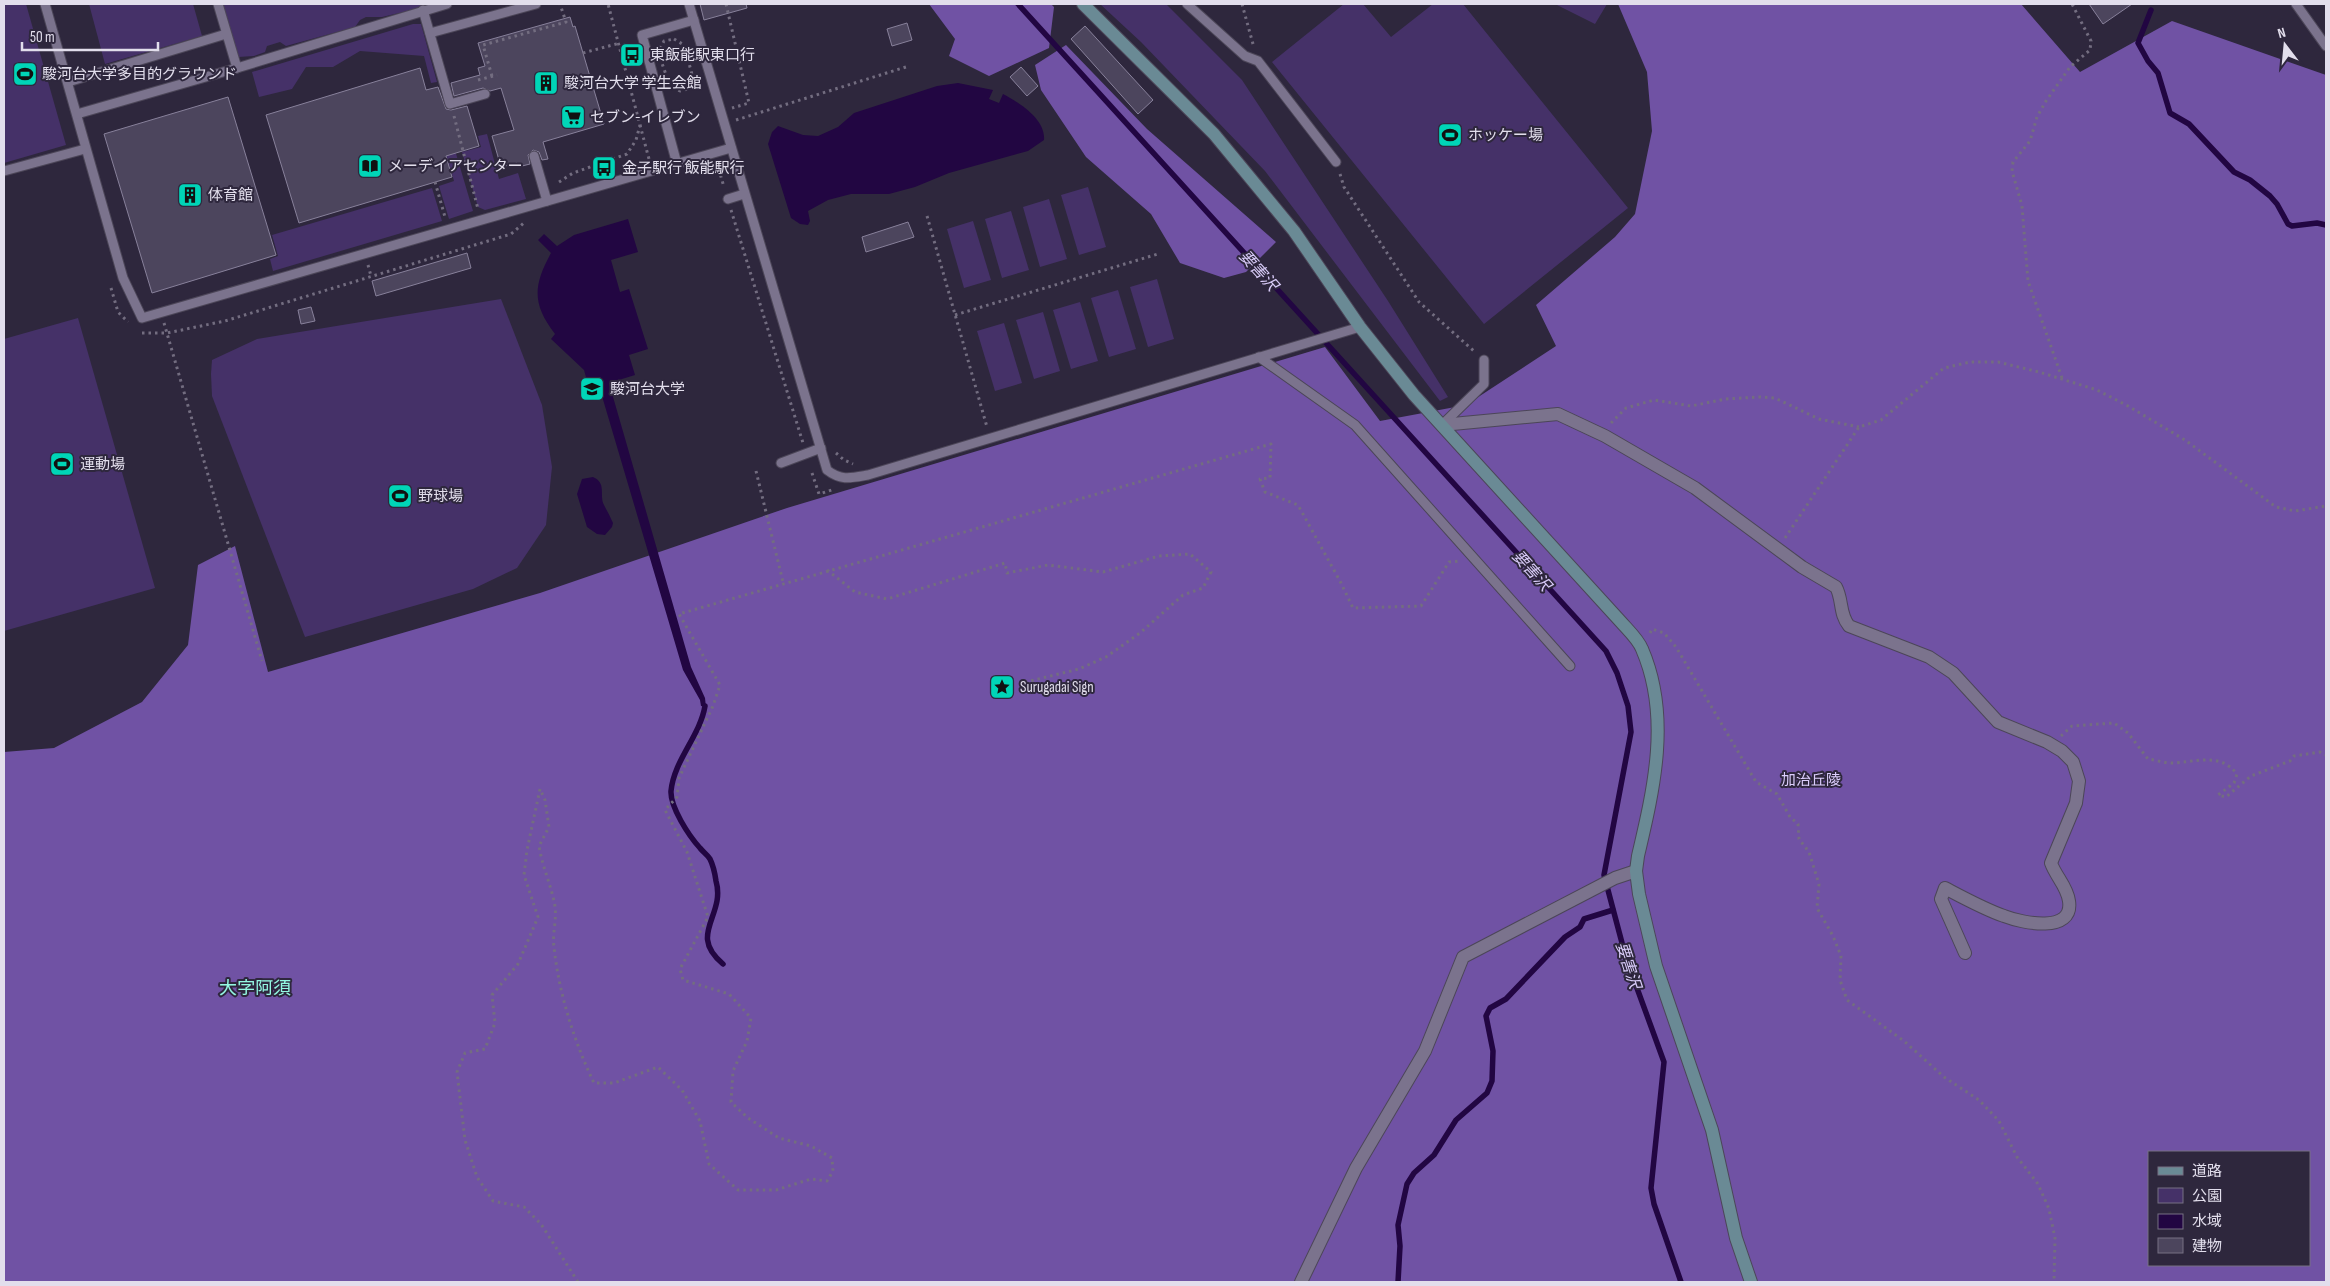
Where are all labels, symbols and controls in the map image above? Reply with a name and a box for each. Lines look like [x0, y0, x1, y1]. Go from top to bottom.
scale bar [22, 20, 159, 52]
north arrow [2260, 20, 2310, 70]
text: N [2276, 24, 2287, 42]
text: 50 m [30, 28, 55, 47]
bus stop icon: 東飯能駅東口行 [619, 42, 645, 68]
place label: 東飯能駅東口行 [650, 46, 755, 65]
sports icon: 駿河台大学多目的グラウンド [12, 61, 38, 87]
place label: 駿河台大学多目的グラウンド [42, 65, 237, 84]
building icon: 駿河台大学 学生会館 [533, 70, 559, 96]
place label: 駿河台大学 学生会館 [564, 74, 701, 93]
supermarket icon: セブン-イレブン [560, 104, 586, 130]
place label: セブン-イレブン [590, 108, 701, 127]
sports icon: ホッケー場 [1437, 122, 1463, 148]
place label: ホッケー場 [1468, 126, 1543, 145]
library icon: メーデイアセンター [357, 153, 383, 179]
bus stop icon: 金子駅行 飯能駅行 [591, 155, 617, 181]
place label: メーデイアセンター [388, 157, 523, 176]
place label: 金子駅行 飯能駅行 [622, 159, 744, 178]
building icon: 体育館 [177, 182, 203, 208]
place label: 体育館 [208, 186, 253, 205]
water label: 要害沢 [1235, 247, 1282, 297]
school or university icon: 駿河台大学 [579, 376, 605, 402]
place label: 駿河台大学 [610, 380, 685, 399]
sports icon: 運動場 [49, 451, 75, 477]
place label: 運動場 [80, 455, 125, 474]
sports icon: 野球場 [387, 483, 413, 509]
place label: 野球場 [418, 487, 463, 506]
water label: 要害沢 [1508, 547, 1555, 597]
place icon: Surugadai Sign [989, 674, 1015, 700]
place label: Surugadai Sign [1020, 678, 1094, 697]
park label: 加治丘陵 [1781, 771, 1841, 790]
water label: 要害沢 [1611, 940, 1645, 993]
district label: 大字阿須 [219, 978, 291, 999]
legend [2148, 1151, 2310, 1266]
text: 道路 [2192, 1162, 2222, 1181]
text: 公園 [2192, 1187, 2222, 1206]
text: 水域 [2192, 1212, 2222, 1231]
text: 建物 [2192, 1237, 2222, 1256]

